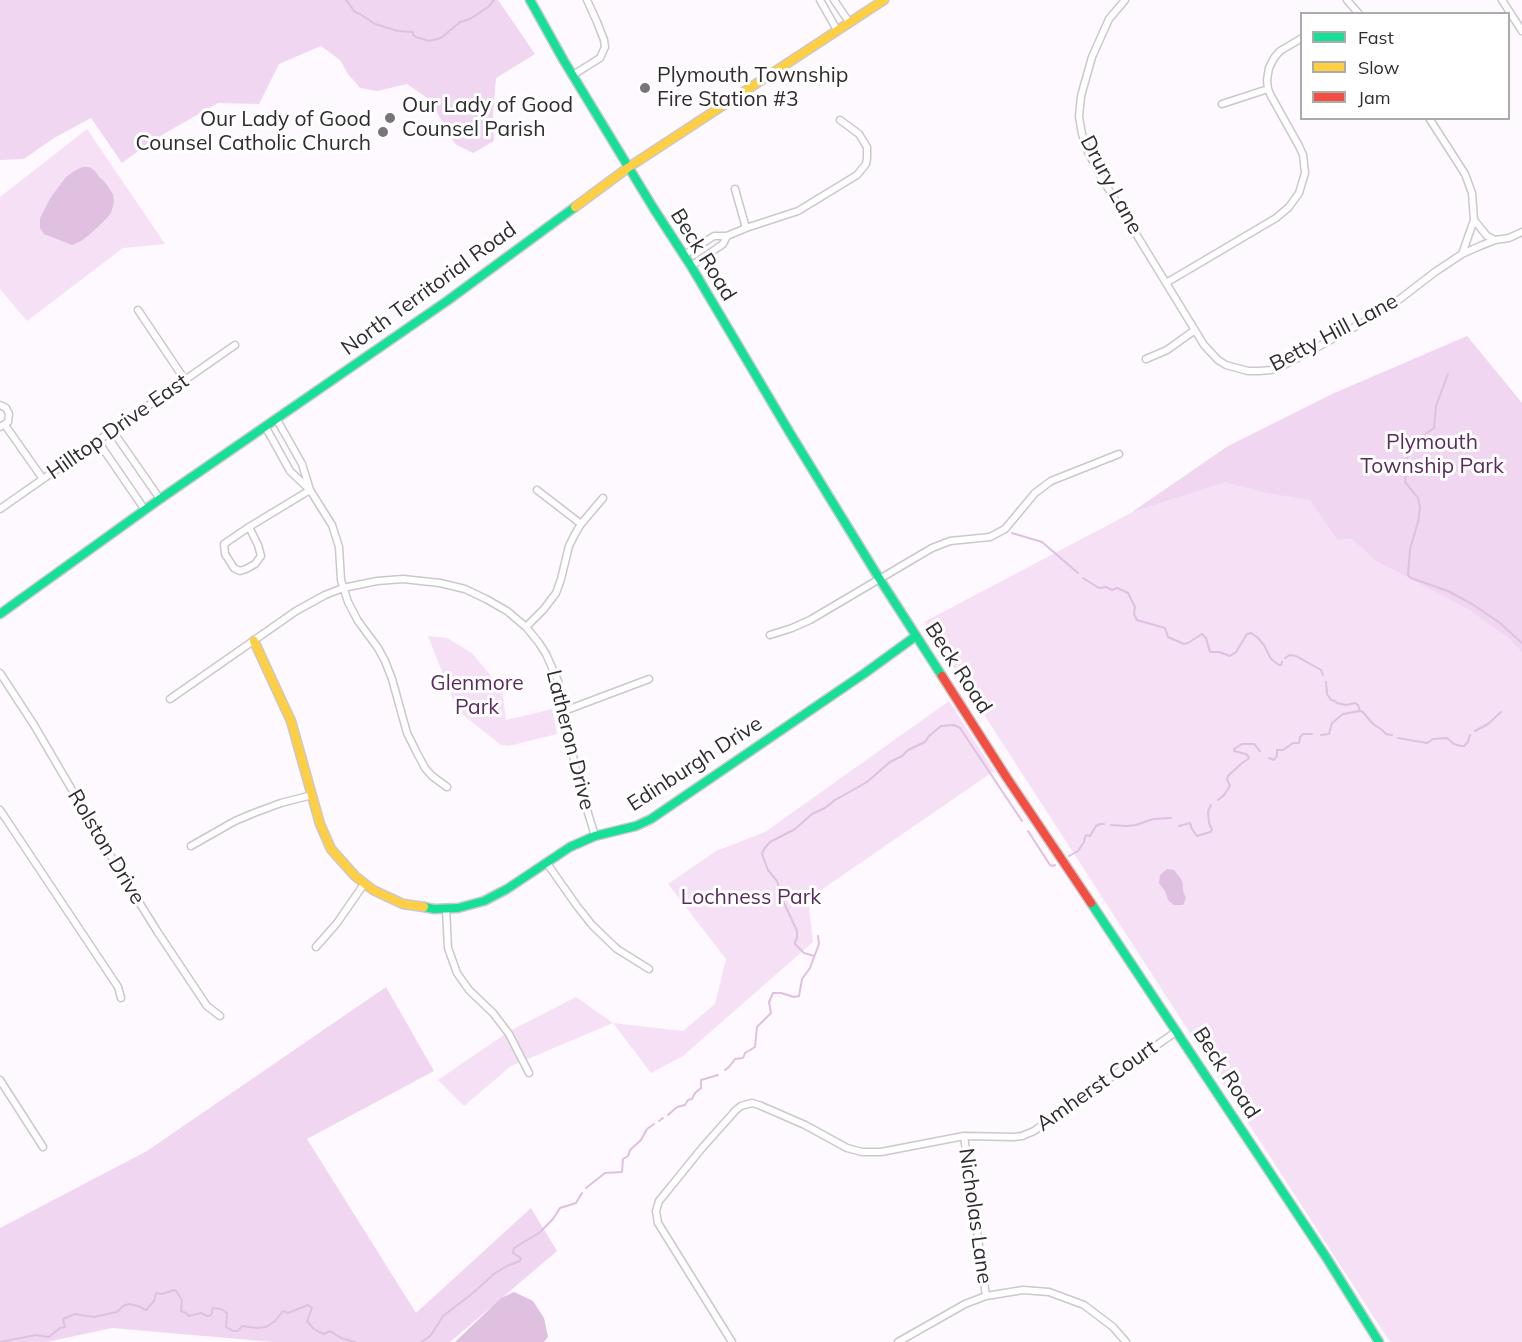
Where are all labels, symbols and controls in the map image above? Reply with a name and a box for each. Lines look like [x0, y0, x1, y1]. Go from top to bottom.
legend [1300, 12, 1510, 120]
text: Fast [1358, 26, 1394, 49]
text: Slow [1358, 56, 1399, 79]
place label: Plymouth Township Fire Station #3 [657, 63, 848, 113]
marker: Plymouth Township Fire Station #3 [638, 81, 652, 95]
text: Jam [1358, 86, 1391, 109]
place label: Our Lady of Good Counsel Parish [402, 93, 573, 143]
place label: Our Lady of Good Counsel Catholic Church [136, 107, 371, 157]
marker: Our Lady of Good Counsel Parish [383, 111, 397, 125]
marker: Our Lady of Good Counsel Catholic Church [376, 125, 390, 139]
street label: Drury Lane [1075, 131, 1147, 239]
street label: Beck Road [665, 204, 741, 306]
street label: North Territorial Road [337, 217, 521, 361]
street label: Betty Hill Lane [1266, 289, 1402, 377]
street label: Hilltop Drive East [42, 369, 194, 485]
park label: Plymouth Township Park [1360, 430, 1504, 480]
street label: Beck Road [919, 618, 997, 718]
street label: Latheron Drive [540, 668, 600, 812]
park label: Glenmore Park [430, 671, 524, 721]
street label: Edinburgh Drive [623, 711, 767, 817]
street label: Rolston Drive [62, 785, 150, 909]
park label: Lochness Park [681, 885, 821, 911]
street label: Beck Road [1187, 1023, 1265, 1123]
street label: Amherst Court [1032, 1035, 1162, 1137]
street label: Nicholas Lane [953, 1147, 997, 1285]

